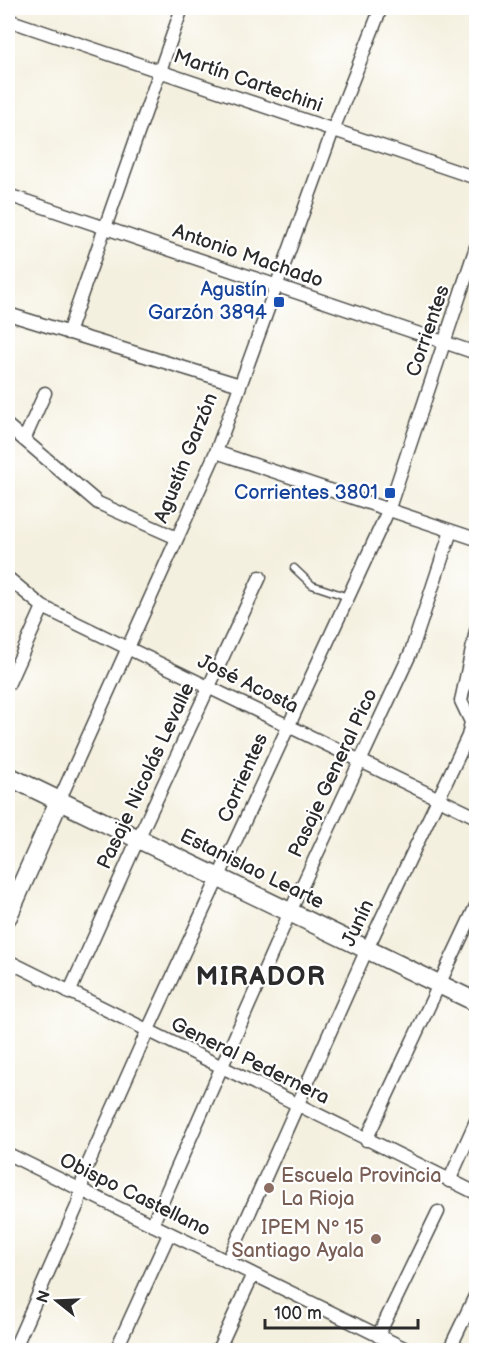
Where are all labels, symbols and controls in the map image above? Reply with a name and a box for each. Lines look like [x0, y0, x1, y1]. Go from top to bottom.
street label: Martín Cartechini [170, 44, 326, 118]
street label: Antonio Machado [170, 219, 326, 293]
place label: Agustín Garzón 3894 [148, 278, 267, 325]
street label: Corrientes [401, 282, 455, 380]
marker: Agustín Garzón 3894 [272, 295, 286, 309]
street label: Agustín Garzón [149, 390, 223, 526]
place label: Corrientes 3801 [234, 481, 378, 505]
marker: Corrientes 3801 [383, 486, 397, 500]
street label: José Acosta [194, 649, 302, 719]
street label: Pasaje Nicolás Levalle [92, 679, 200, 873]
street label: Pasaje General Pico [283, 685, 383, 861]
street label: Corrientes [213, 730, 273, 826]
street label: Estanislao Learte [176, 824, 328, 914]
street label: Junín [337, 896, 379, 950]
district label: MIRADOR [196, 962, 326, 993]
street label: General Pedernera [167, 1012, 333, 1110]
street label: Obispo Castellano [56, 1148, 214, 1242]
place label: Escuela Provincia La Rioja [281, 1164, 442, 1211]
marker: Escuela Provincia La Rioja [262, 1181, 276, 1195]
place label: IPEM Nº 15 Santiago Ayala [231, 1216, 364, 1263]
marker: IPEM Nº 15 Santiago Ayala [369, 1232, 383, 1246]
north arrow [27, 1271, 87, 1331]
text: N [33, 1288, 55, 1305]
scale bar [265, 1292, 418, 1330]
text: 100 m [274, 1303, 322, 1324]

